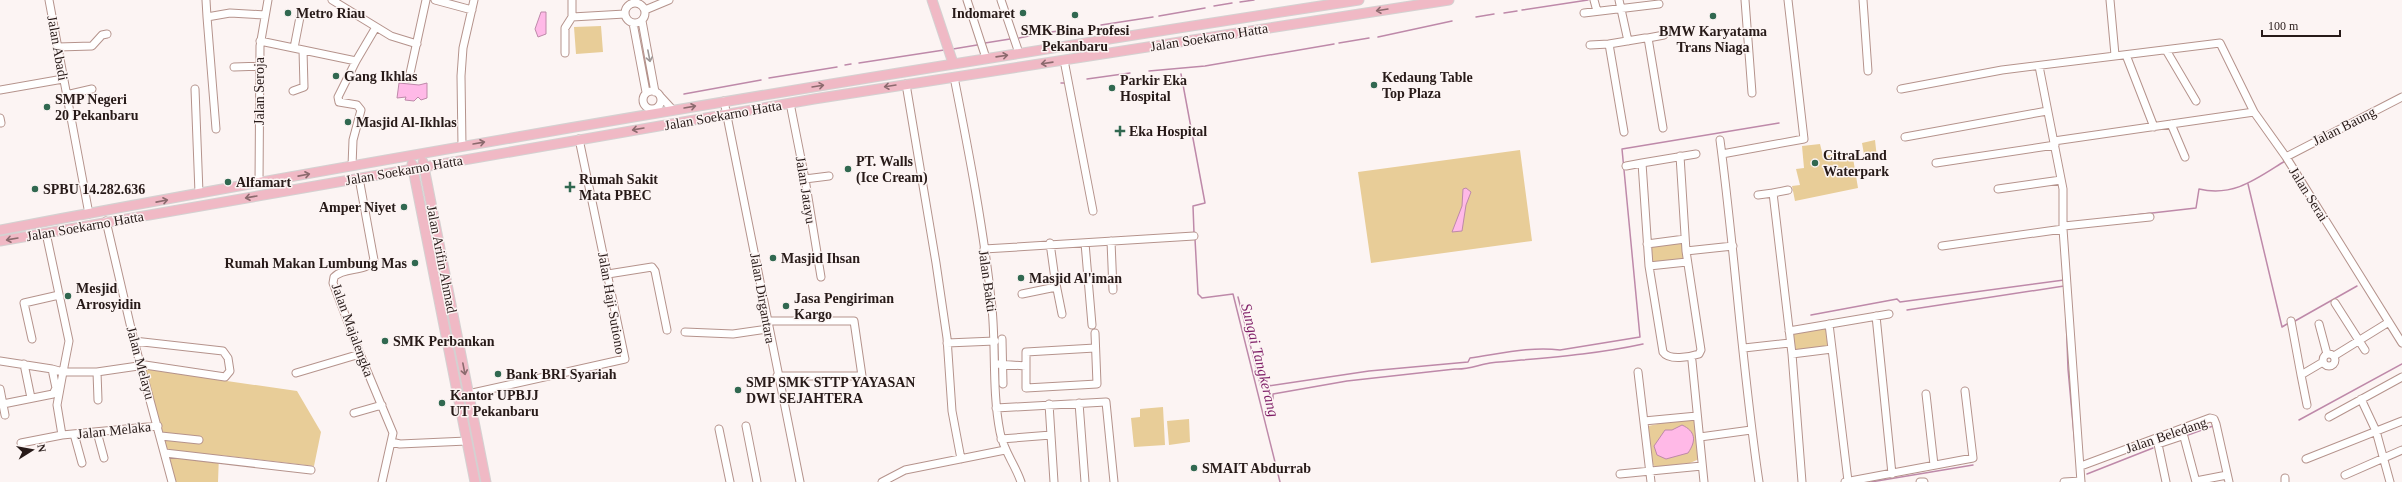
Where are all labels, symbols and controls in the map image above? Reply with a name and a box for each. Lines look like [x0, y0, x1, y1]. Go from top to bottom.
place label: Metro Riau [296, 6, 366, 21]
place label: Indomaret [951, 6, 1015, 21]
one-way arrow [1376, 6, 1389, 14]
marker: Metro Riau [283, 8, 293, 18]
marker: Indomaret [1018, 8, 1028, 18]
marker: SMK Bina Profesi Pekanbaru [1070, 10, 1080, 20]
marker: BMW Karyatama Trans Niaga [1708, 11, 1718, 21]
scale bar [2262, 12, 2340, 38]
street label: Jalan Abadi [44, 14, 71, 82]
text: 100 m [2268, 19, 2299, 33]
street label: Jalan Soekarno Hatta [1149, 21, 1270, 54]
place label: SMK Bina Profesi Pekanbaru [1021, 23, 1129, 54]
place label: BMW Karyatama Trans Niaga [1659, 24, 1767, 55]
one-way arrow [645, 49, 653, 62]
one-way arrow [995, 52, 1008, 60]
street label: Jalan Seroja [252, 56, 267, 125]
one-way arrow [1040, 59, 1053, 67]
place label: Gang Ikhlas [344, 69, 418, 84]
place label: Kedaung Table Top Plaza [1382, 70, 1473, 101]
marker: Gang Ikhlas [331, 71, 341, 81]
place label: Parkir Eka Hospital [1120, 73, 1187, 104]
marker: Kedaung Table Top Plaza [1369, 80, 1379, 90]
one-way arrow [811, 82, 824, 90]
one-way arrow [884, 83, 897, 91]
marker: Parkir Eka Hospital [1107, 83, 1117, 93]
place label: SMP Negeri 20 Pekanbaru [55, 92, 139, 123]
street label: Jalan Soekarno Hatta [663, 98, 784, 133]
marker: SMP Negeri 20 Pekanbaru [42, 102, 52, 112]
one-way arrow [683, 103, 696, 111]
street label: Jalan Baung [2310, 104, 2378, 149]
place label: Masjid Al-Ikhlas [356, 115, 457, 130]
marker: Masjid Al-Ikhlas [343, 117, 353, 127]
place label: Eka Hospital [1129, 124, 1207, 139]
marker: Eka Hospital [1114, 125, 1126, 137]
one-way arrow [632, 126, 645, 134]
one-way arrow [472, 139, 485, 147]
place label: CitraLand Waterpark [1823, 148, 1889, 179]
street label: Jalan Soekarno Hatta [344, 153, 465, 188]
place label: PT. Walls (Ice Cream) [856, 154, 928, 186]
street label: Jalan Jatayu [793, 155, 818, 225]
marker: CitraLand Waterpark [1810, 158, 1820, 168]
marker: PT. Walls (Ice Cream) [843, 164, 853, 174]
street label: Jalan Serai [2286, 164, 2331, 224]
one-way arrow [297, 170, 310, 178]
place label: Rumah Sakit Mata PBEC [579, 172, 658, 203]
place label: Alfamart [236, 175, 292, 190]
marker: Alfamart [223, 177, 233, 187]
marker: Rumah Sakit Mata PBEC [564, 181, 576, 193]
place label: SPBU 14.282.636 [43, 182, 145, 197]
marker: SPBU 14.282.636 [30, 184, 40, 194]
one-way arrow [245, 194, 258, 202]
one-way arrow [155, 196, 168, 204]
place label: Amper Niyet [319, 200, 396, 215]
marker: Amper Niyet [399, 202, 409, 212]
street label: Jalan Arifin Ahmad [424, 204, 459, 314]
street label: Jalan Soekarno Hatta [25, 209, 146, 244]
one-way arrow [6, 235, 19, 243]
street label: Jalan Bakti [976, 249, 999, 313]
street label: Jalan Haji Sutiono [595, 251, 628, 355]
place label: Masjid Ihsan [781, 251, 860, 266]
street label: Jalan Dirgantara [747, 252, 778, 345]
marker: Masjid Ihsan [768, 253, 778, 263]
place label: Rumah Makan Lumbung Mas [225, 256, 408, 271]
marker: Rumah Makan Lumbung Mas [410, 258, 420, 268]
place label: Masjid Al'iman [1029, 271, 1122, 286]
marker: Masjid Al'iman [1016, 273, 1026, 283]
place label: Mesjid Arrosyidin [76, 281, 141, 312]
street label: Jalan Majalengka [329, 281, 377, 380]
marker: Mesjid Arrosyidin [63, 291, 73, 301]
place label: Jasa Pengiriman Kargo [794, 291, 894, 322]
marker: Jasa Pengiriman Kargo [781, 301, 791, 311]
water label: Sungai Tangkerang [1238, 302, 1282, 419]
street label: Jalan Melayu [124, 325, 157, 401]
place label: SMK Perbankan [393, 334, 495, 349]
marker: SMK Perbankan [380, 336, 390, 346]
one-way arrow [460, 362, 468, 375]
place label: Bank BRI Syariah [506, 367, 617, 382]
marker: Bank BRI Syariah [493, 369, 503, 379]
place label: SMP SMK STTP YAYASAN DWI SEJAHTERA [746, 375, 915, 406]
marker: SMP SMK STTP YAYASAN DWI SEJAHTERA [733, 385, 743, 395]
place label: Kantor UPBJJ UT Pekanbaru [450, 388, 539, 419]
marker: Kantor UPBJJ UT Pekanbaru [437, 398, 447, 408]
street label: Jalan Beledang [2123, 415, 2209, 456]
street label: Jalan Melaka [76, 419, 153, 442]
north arrow [12, 430, 52, 470]
text: N [35, 443, 48, 453]
place label: SMAIT Abdurrab [1202, 461, 1311, 476]
marker: SMAIT Abdurrab [1189, 463, 1199, 473]

